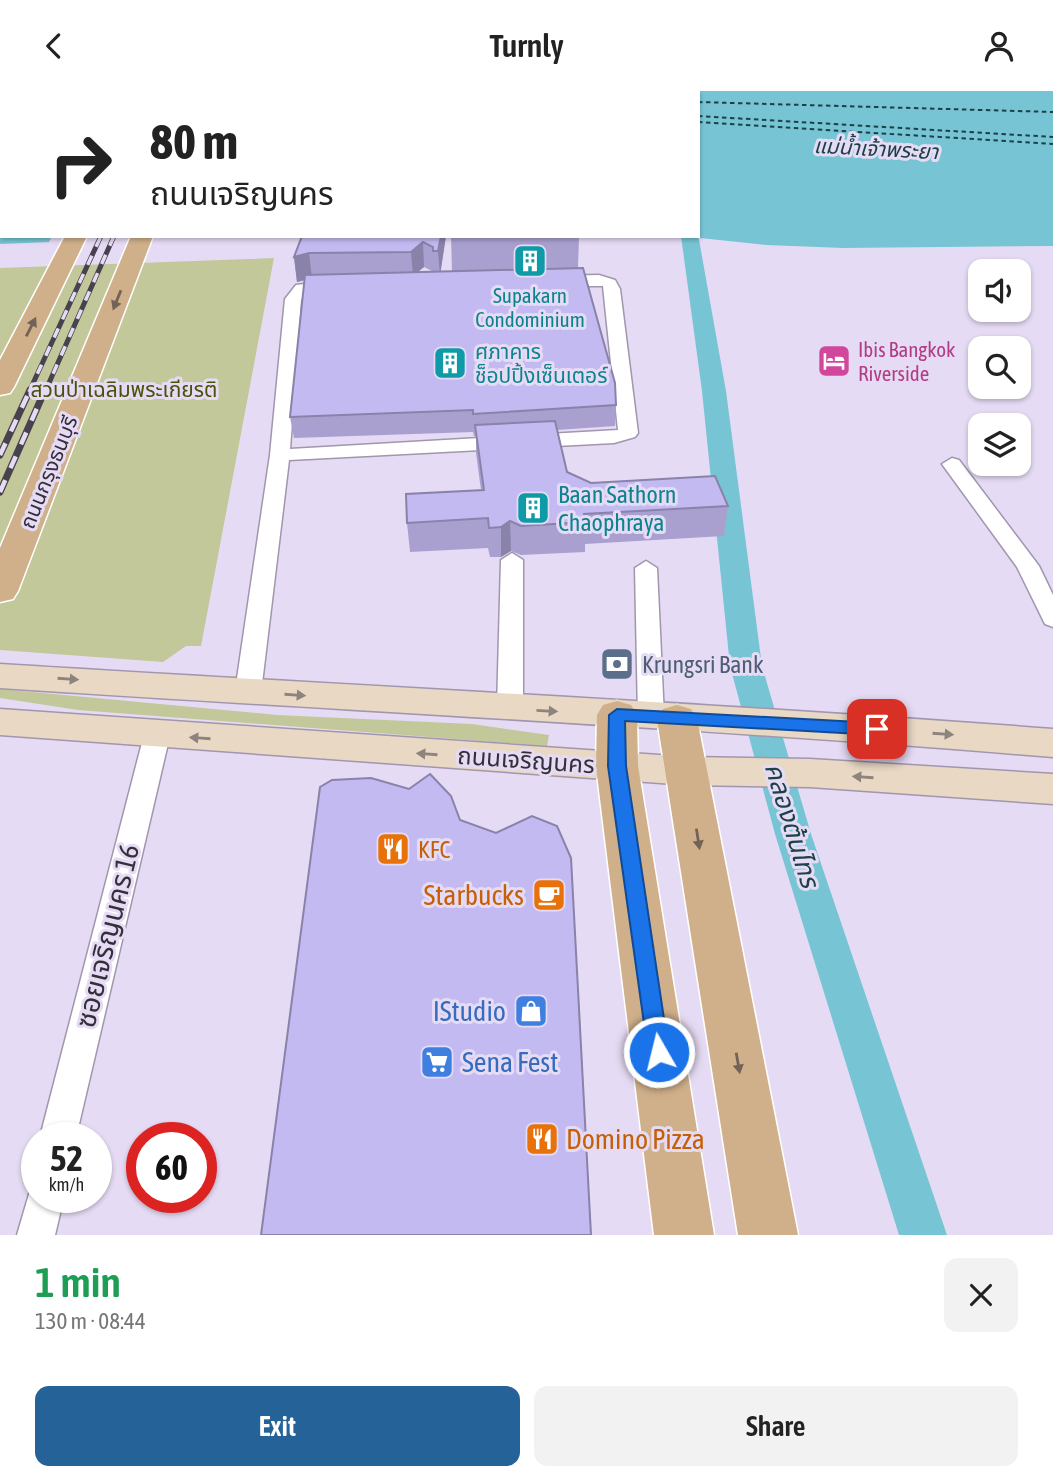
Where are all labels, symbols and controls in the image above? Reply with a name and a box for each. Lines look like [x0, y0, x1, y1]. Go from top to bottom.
icon: back [35, 27, 73, 65]
text: Turnly [489, 27, 564, 64]
icon: person [980, 27, 1018, 65]
text: 80 m [150, 113, 238, 169]
icon: right [35, 119, 126, 210]
water label: แม่น้ำเจ้าพระยา [813, 131, 940, 163]
text: ถนนเจริญนคร [150, 175, 334, 212]
building icon: Supakarn Condominium [511, 242, 549, 280]
map controls [968, 259, 1031, 476]
button: sound [968, 259, 1031, 322]
place label: Supakarn Condominium [475, 283, 585, 331]
one-way arrow [111, 289, 122, 310]
one-way arrow [25, 317, 37, 336]
button: search [968, 336, 1031, 399]
place label: Ibis Bangkok Riverside [858, 337, 955, 385]
place label: ศุภาคาร ช็อปปิ้งเซ็นเตอร์ [475, 339, 608, 387]
hotel icon: Ibis Bangkok Riverside [815, 342, 853, 380]
building icon: ศุภาคาร ช็อปปิ้งเซ็นเตอร์ [431, 344, 469, 382]
park label: สวนป่าเฉลิมพระเกียรติ [31, 377, 217, 401]
street label: ถนนกรุงธนบุรี [14, 412, 83, 533]
button: layers [968, 413, 1031, 476]
place label: Baan Sathorn Chaophraya [558, 481, 676, 536]
building icon: Baan Sathorn Chaophraya [514, 489, 552, 527]
bank icon: Krungsri Bank [598, 645, 636, 683]
place label: Krungsri Bank [642, 651, 764, 678]
one-way arrow [57, 674, 79, 685]
one-way arrow [284, 690, 306, 701]
pin [847, 699, 907, 759]
one-way arrow [536, 706, 558, 717]
icon: arrive [858, 710, 896, 748]
one-way arrow [932, 729, 954, 740]
one-way arrow [188, 733, 210, 744]
street label: ถนนเจริญนคร [456, 742, 596, 778]
one-way arrow [415, 748, 437, 759]
water label: คลองต้นไทร [759, 759, 826, 893]
one-way arrow [851, 771, 873, 782]
one-way arrow [693, 828, 704, 850]
restaurant icon: KFC [374, 830, 412, 868]
place label: KFC [418, 836, 450, 863]
street label: ซอยเจริญนคร 16 [69, 841, 145, 1031]
cafe icon: Starbucks [530, 876, 568, 914]
place label: Starbucks [424, 879, 524, 911]
shop icon: IStudio [512, 992, 550, 1030]
place label: IStudio [433, 995, 506, 1027]
position arrow [622, 1015, 696, 1089]
supermarket icon: Sena Fest [418, 1043, 456, 1081]
place label: Sena Fest [462, 1046, 558, 1078]
one-way arrow [732, 1052, 743, 1074]
restaurant icon: Domino Pizza [523, 1120, 561, 1158]
speed limit sign: 60 [126, 1122, 217, 1213]
place label: Domino Pizza [566, 1123, 705, 1155]
text: 52 [50, 1138, 83, 1178]
text: km/h [49, 1174, 84, 1195]
text: 1 min [35, 1258, 121, 1306]
button: close [944, 1258, 1018, 1332]
text: 130 m · 08:44 [35, 1308, 146, 1334]
button: Exit [35, 1386, 520, 1466]
button: Share [534, 1386, 1018, 1466]

